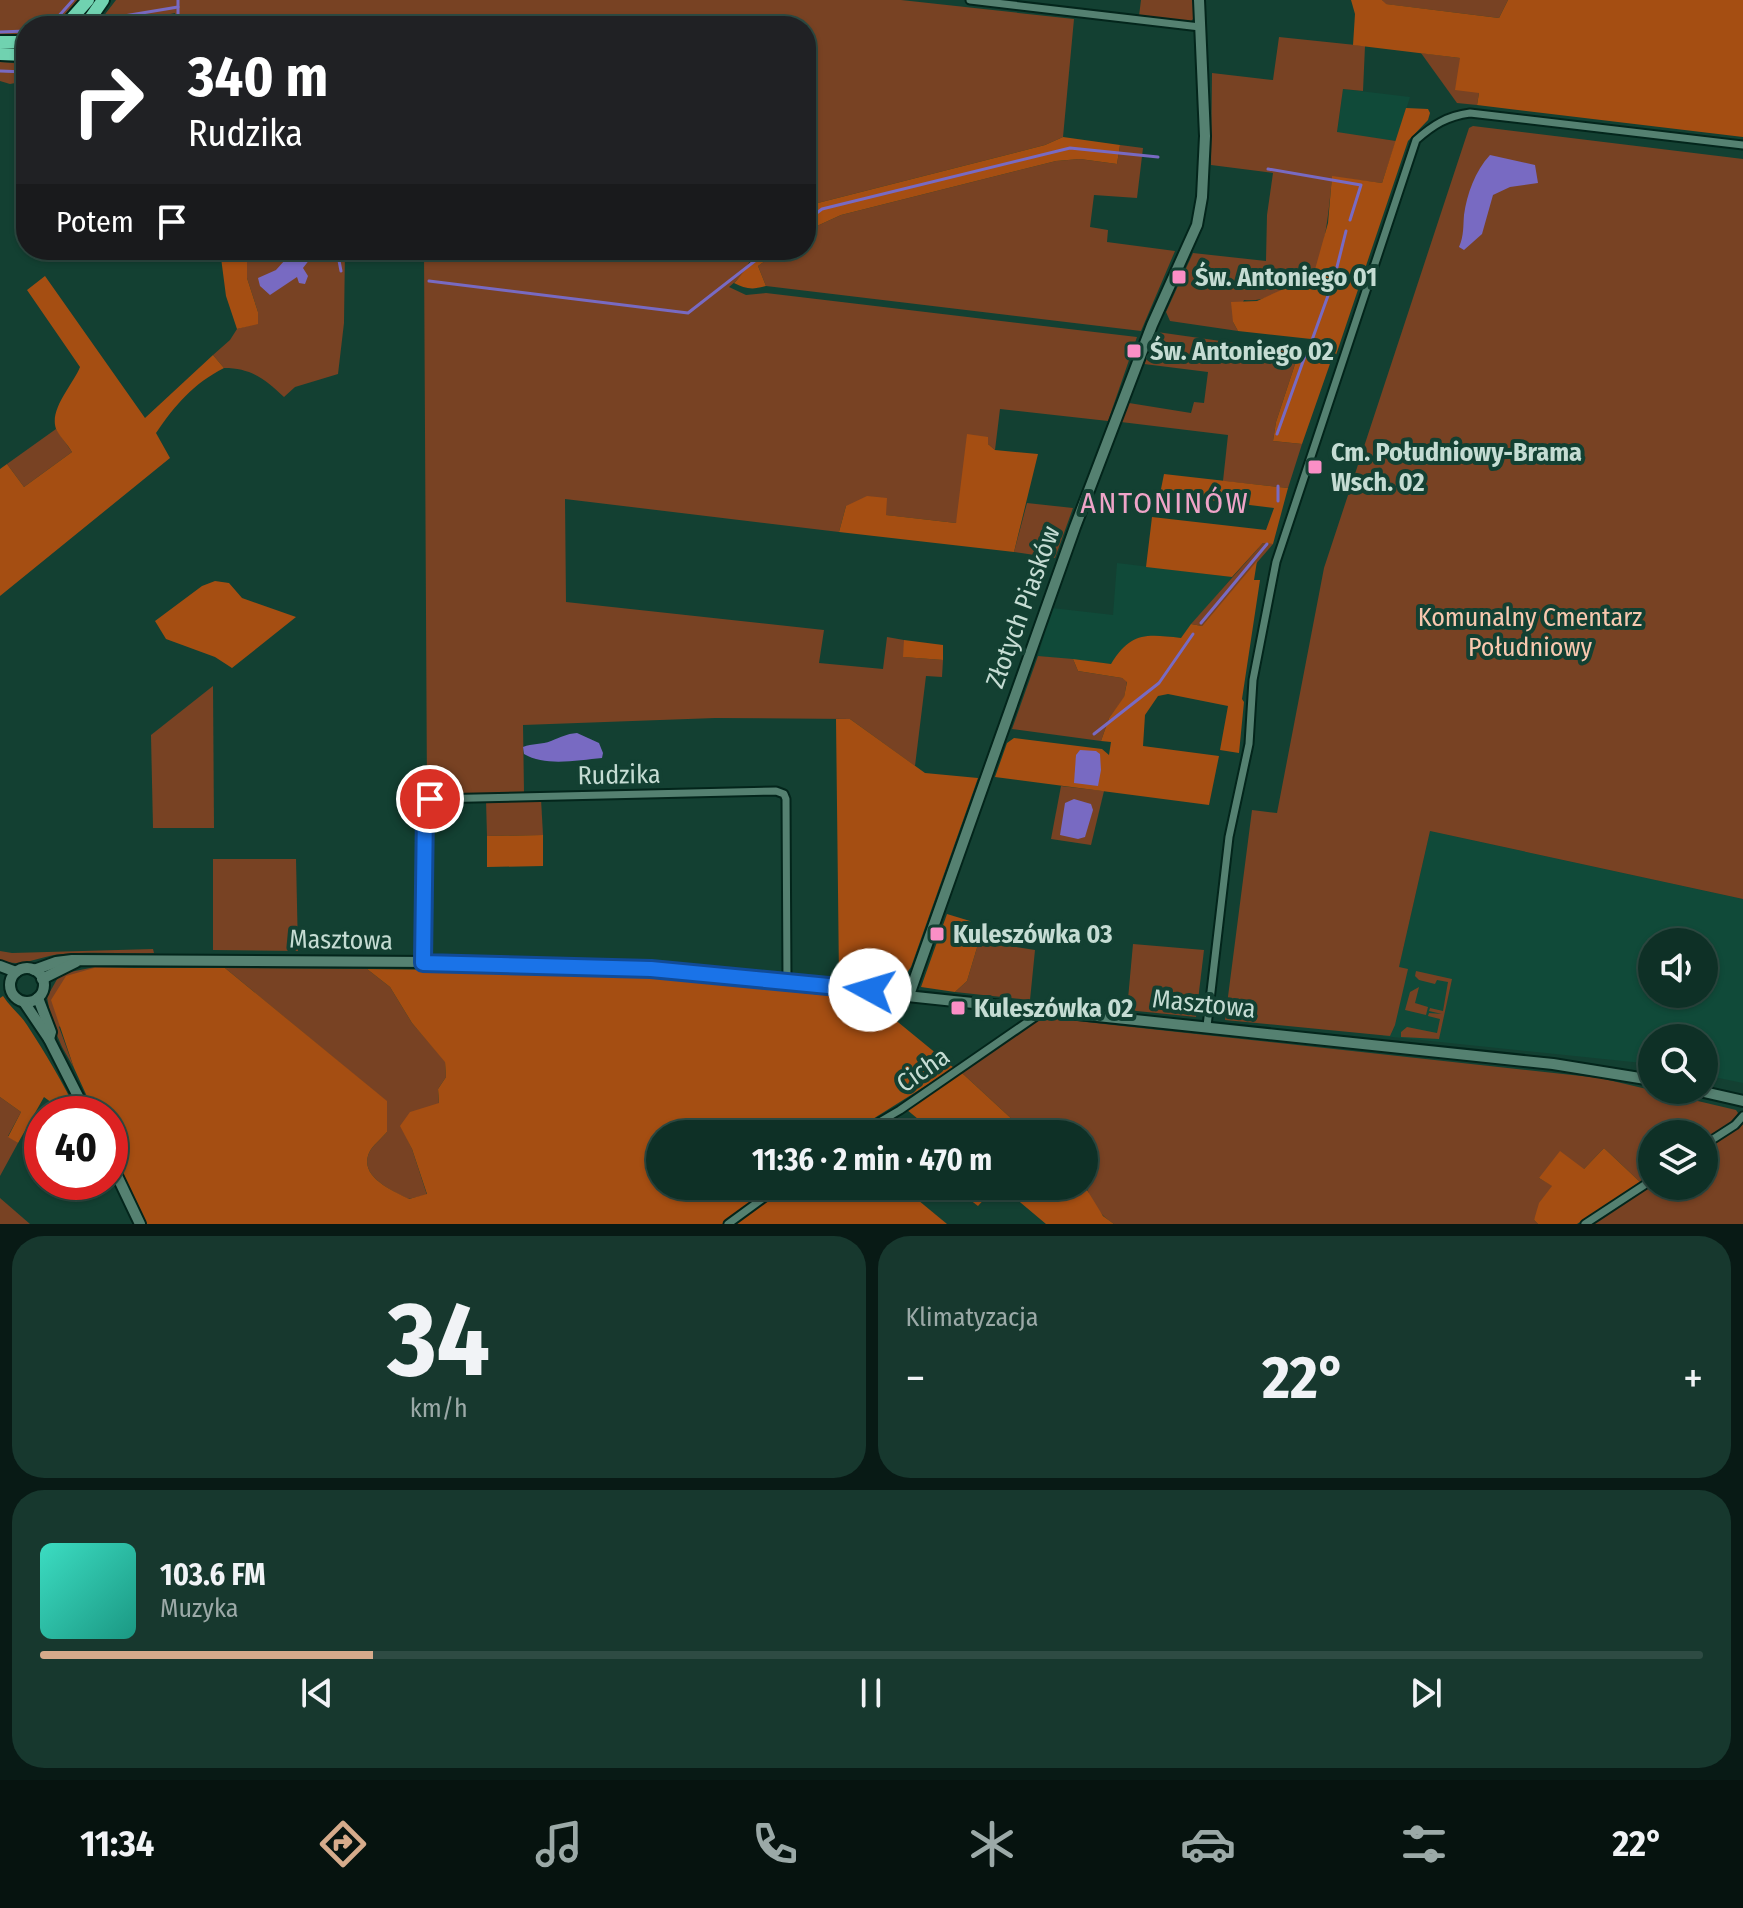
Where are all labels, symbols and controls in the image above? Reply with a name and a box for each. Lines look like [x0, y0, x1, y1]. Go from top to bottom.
text: 340 m [188, 44, 328, 111]
icon: right [56, 48, 160, 152]
text: Rudzika [188, 112, 303, 156]
icon: arrive [150, 200, 194, 244]
text: Potem [56, 204, 134, 240]
place label: Św. Antoniego 01 [1195, 261, 1377, 293]
marker: Św. Antoniego 01 [1170, 268, 1188, 286]
place label: Św. Antoniego 02 [1150, 335, 1334, 367]
marker: Św. Antoniego 02 [1125, 342, 1143, 360]
place label: Cm. Południowy-Brama Wsch. 02 [1331, 437, 1582, 498]
marker: Cm. Południowy-Brama Wsch. 02 [1306, 458, 1324, 476]
district label: ANTONINÓW [1080, 485, 1250, 521]
street label: Złotych Piasków [979, 522, 1067, 692]
park label: Komunalny Cmentarz Południowy [1418, 602, 1642, 663]
street label: Rudzika [577, 759, 661, 791]
pin [396, 765, 464, 833]
icon: arrive [408, 777, 452, 821]
place label: Kuleszówka 03 [953, 919, 1113, 950]
street label: Masztowa [289, 924, 393, 956]
marker: Kuleszówka 03 [928, 925, 946, 943]
map controls [1638, 928, 1718, 1200]
button: sound [1638, 928, 1718, 1008]
position arrow [828, 948, 912, 1032]
street label: Masztowa [1151, 983, 1257, 1025]
place label: Kuleszówka 02 [974, 993, 1133, 1024]
marker: Kuleszówka 02 [949, 999, 967, 1017]
button: search [1638, 1024, 1718, 1104]
street label: Cicha [891, 1041, 955, 1099]
speed limit sign: 40 [24, 1096, 128, 1200]
button: layers [1638, 1120, 1718, 1200]
text: 11:36 · 2 min · 470 m [752, 1142, 992, 1178]
text: 34 [388, 1278, 490, 1403]
text: Klimatyzacja [906, 1302, 1039, 1333]
text: 22° [1262, 1342, 1346, 1414]
text: − [906, 1352, 925, 1405]
text: + [1683, 1352, 1703, 1405]
text: km/h [410, 1393, 468, 1424]
text: 103.6 FM [160, 1557, 266, 1593]
text: Muzyka [160, 1593, 238, 1624]
icon: previous [295, 1671, 339, 1715]
icon: pause [849, 1671, 893, 1715]
icon: next [1404, 1671, 1448, 1715]
icon: directions [315, 1816, 371, 1872]
icon: music [531, 1816, 587, 1872]
icon: phone [747, 1816, 803, 1872]
icon: climate [964, 1816, 1020, 1872]
icon: car [1180, 1816, 1236, 1872]
icon: filters [1396, 1816, 1452, 1872]
text: 11:34 [80, 1822, 154, 1866]
text: 22° [1613, 1822, 1663, 1866]

